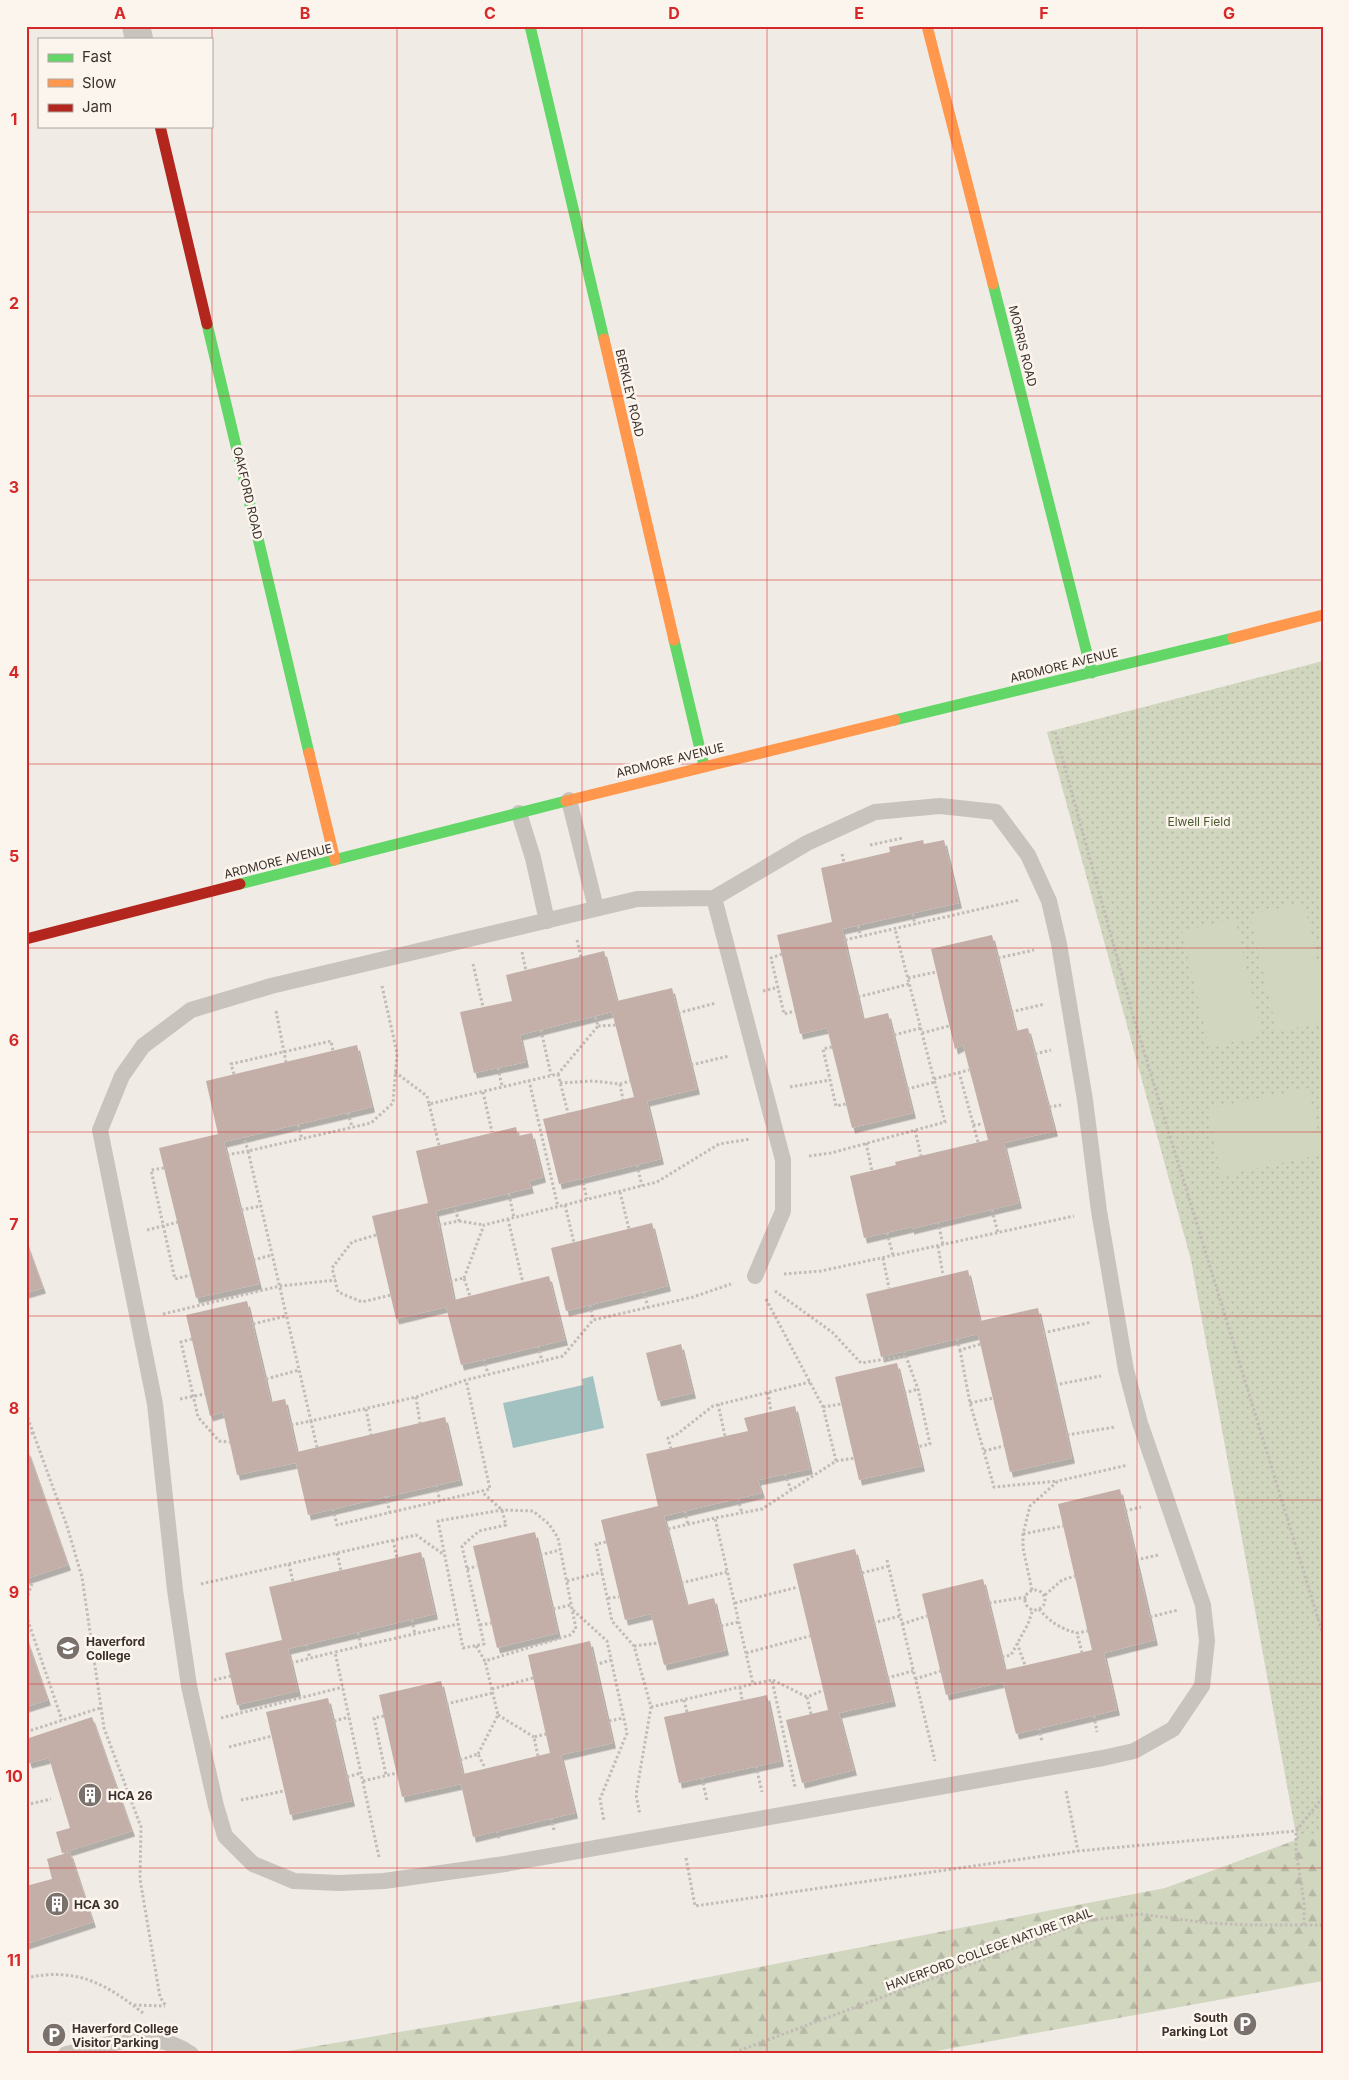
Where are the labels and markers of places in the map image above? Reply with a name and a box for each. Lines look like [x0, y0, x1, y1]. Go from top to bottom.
place label: Haverford College [86, 1634, 145, 1663]
school or university icon: Haverford College [55, 1635, 81, 1661]
building icon: HCA 26 [77, 1782, 103, 1808]
place label: HCA 26 [108, 1788, 153, 1803]
building icon: HCA 30 [44, 1891, 70, 1917]
place label: HCA 30 [74, 1897, 119, 1912]
place label: South Parking Lot [1162, 2010, 1229, 2039]
parking icon: South Parking Lot [1232, 2011, 1258, 2037]
place label: Haverford College Visitor Parking [72, 2021, 178, 2050]
parking icon: Haverford College Visitor Parking [41, 2022, 67, 2048]

